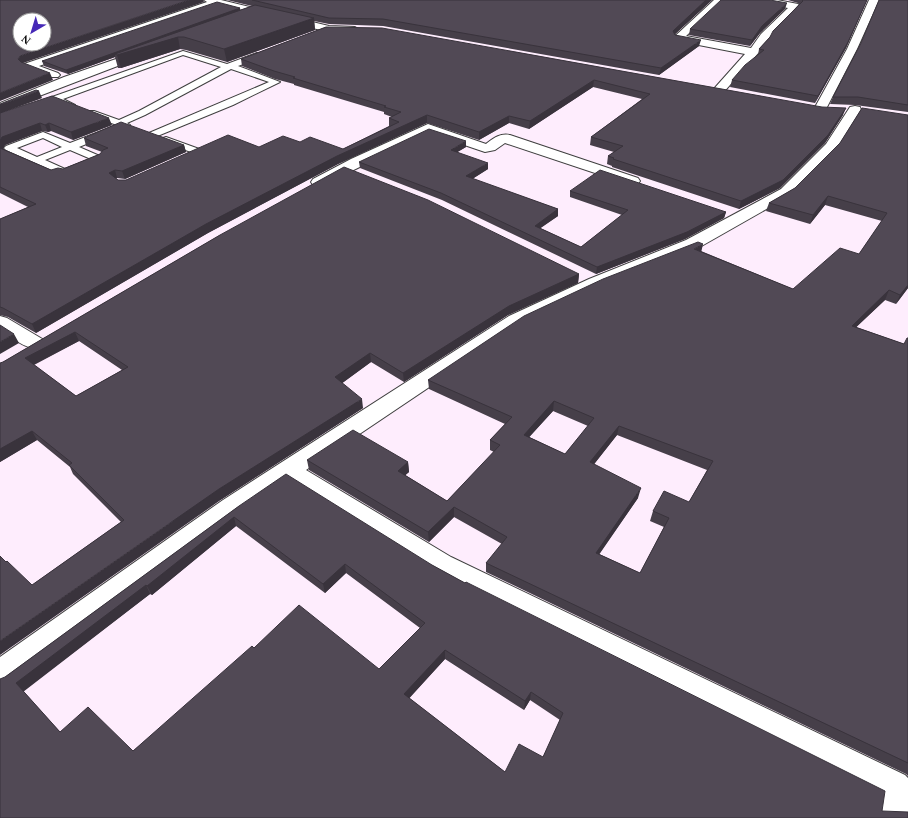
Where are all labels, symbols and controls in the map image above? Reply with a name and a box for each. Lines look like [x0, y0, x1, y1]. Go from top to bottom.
north arrow [12, 12, 52, 52]
text: N [19, 33, 33, 47]

